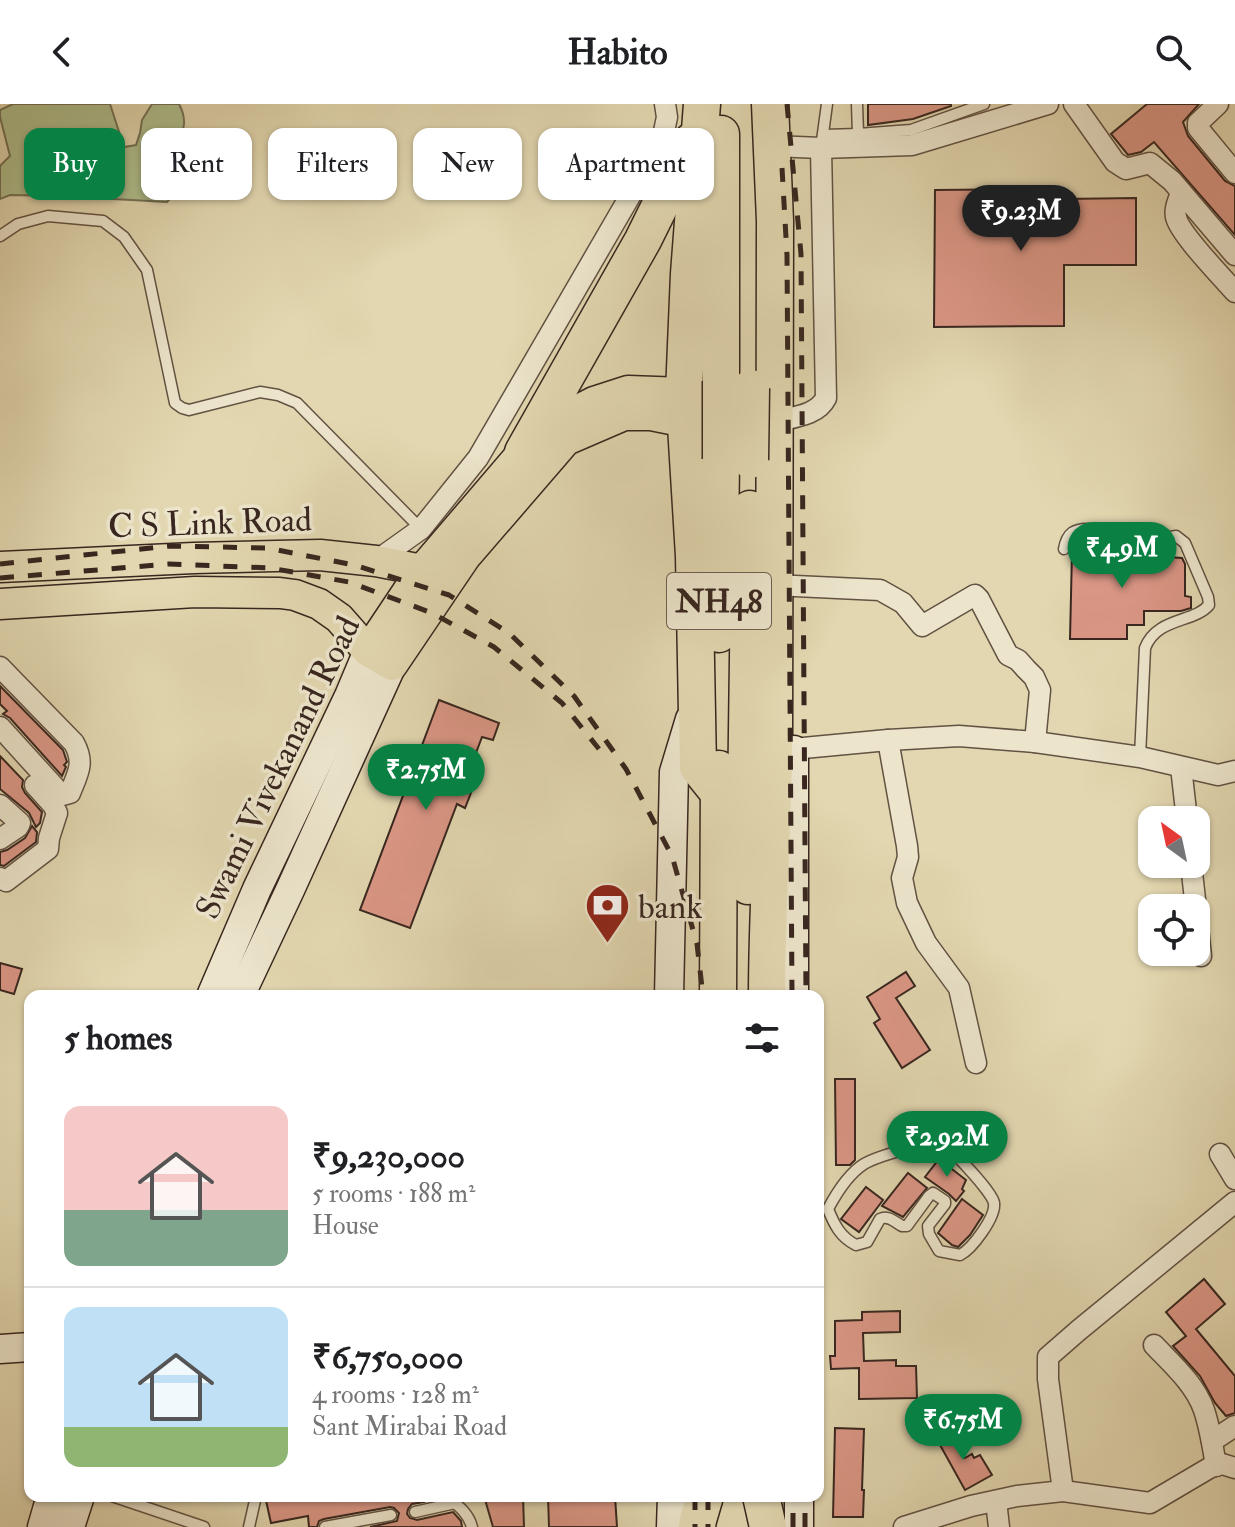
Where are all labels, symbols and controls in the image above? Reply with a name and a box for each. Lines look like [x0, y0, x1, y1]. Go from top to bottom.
icon: back [40, 30, 84, 74]
text: Habito [567, 30, 668, 75]
icon: search [1151, 30, 1195, 74]
chip: Buy [24, 128, 125, 200]
chip: Rent [141, 128, 252, 200]
chip: Filters [268, 128, 397, 200]
chip: New [413, 128, 522, 200]
chip: Apartment [538, 128, 714, 200]
pin: ₹9.23M [956, 185, 1086, 253]
text: ₹9.23M [980, 195, 1062, 227]
street label: C S Link Road [107, 498, 313, 549]
pin: ₹4.9M [1066, 522, 1178, 590]
text: ₹4.9M [1086, 532, 1158, 564]
road number: NH48 [667, 573, 771, 629]
street label: Swami Vivekanand Road [186, 609, 370, 926]
pin: ₹2.75M [361, 744, 491, 812]
text: ₹2.75M [386, 754, 466, 786]
north arrow [1138, 806, 1210, 878]
map controls [1138, 806, 1210, 966]
bank icon: bank [583, 882, 631, 945]
place label: bank [638, 886, 702, 929]
button: locate [1138, 894, 1210, 966]
icon: filters [740, 1016, 784, 1060]
text: 5 homes [64, 1017, 172, 1060]
pin: ₹2.92M [882, 1111, 1012, 1179]
text: ₹2.92M [905, 1121, 989, 1153]
text: ₹9,230,000 [312, 1135, 465, 1178]
icon: home [128, 1138, 224, 1234]
text: 5 rooms · 188 m² [312, 1178, 475, 1210]
text: House [312, 1210, 379, 1242]
text: ₹6,750,000 [312, 1336, 463, 1379]
icon: home [128, 1339, 224, 1435]
text: 4 rooms · 128 m² [312, 1379, 479, 1411]
pin: ₹6.75M [898, 1394, 1028, 1462]
text: ₹6.75M [923, 1404, 1003, 1436]
text: Sant Mirabai Road [312, 1411, 507, 1443]

